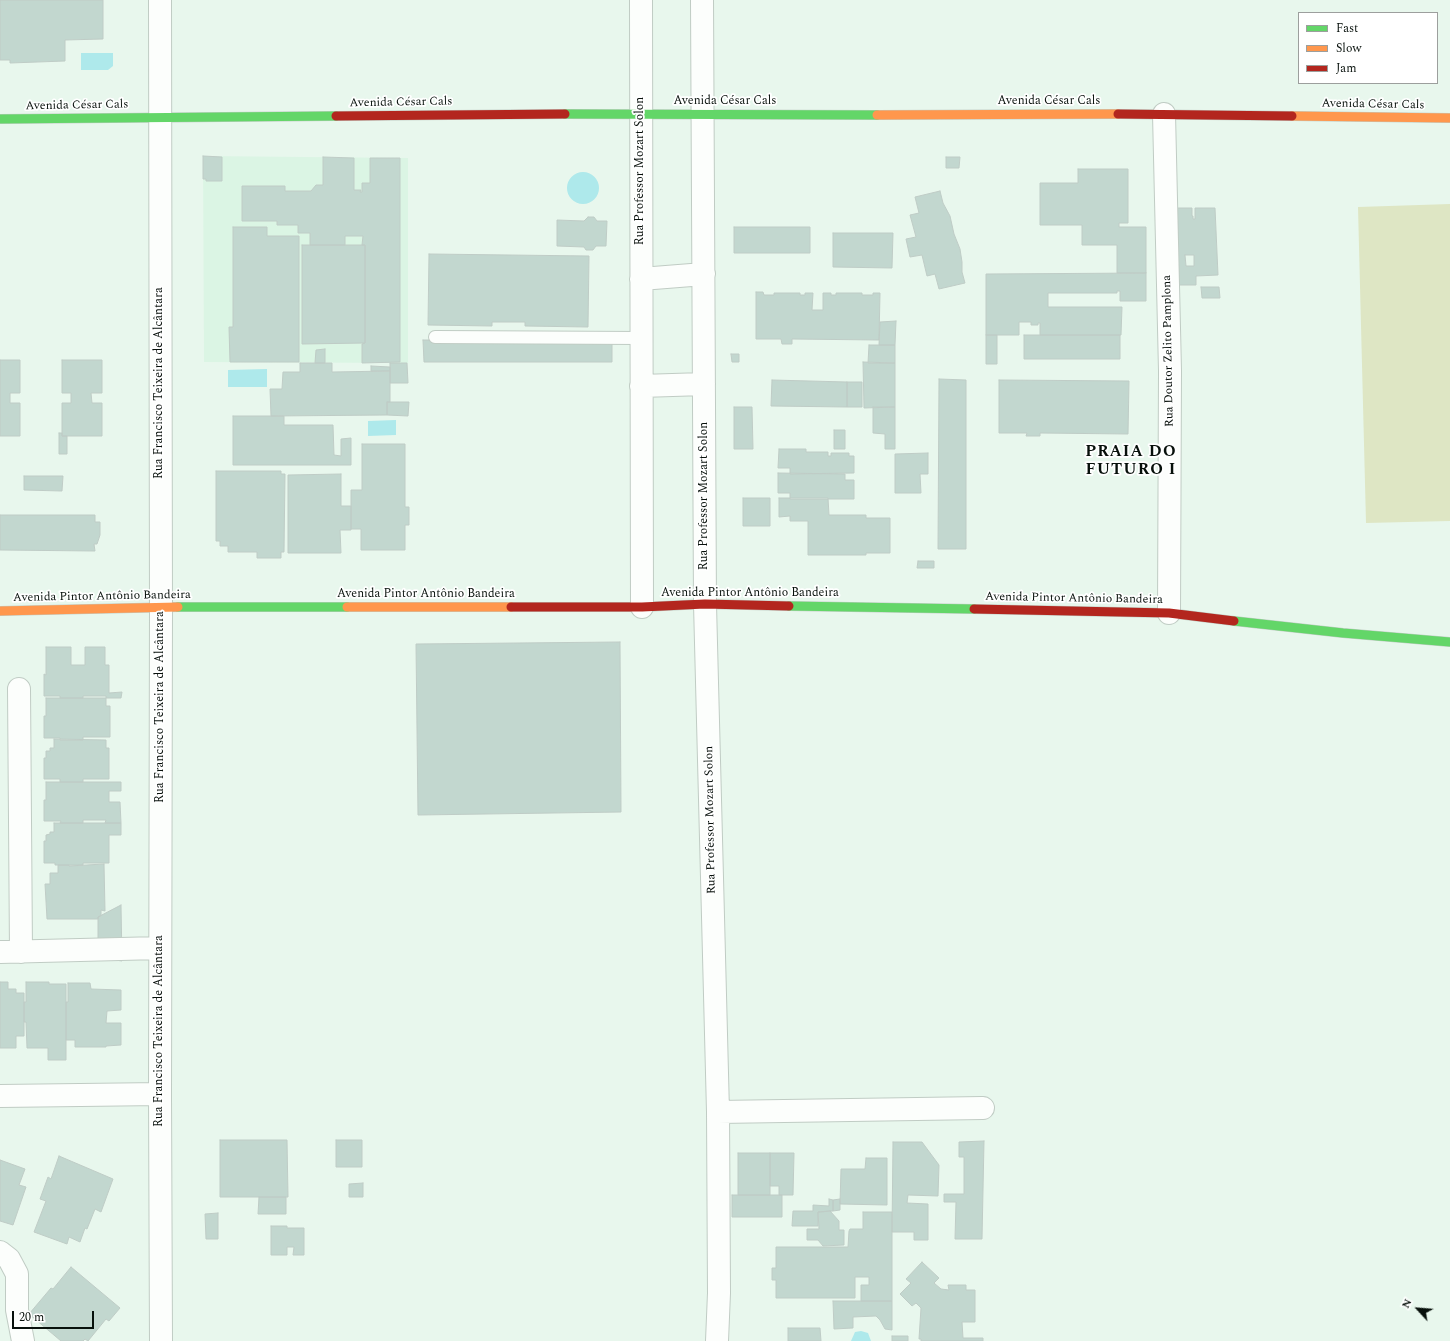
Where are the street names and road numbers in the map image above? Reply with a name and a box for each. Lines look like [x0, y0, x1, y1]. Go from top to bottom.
street label: Avenida César Cals [349, 95, 453, 111]
street label: Avenida César Cals [674, 95, 776, 109]
street label: Avenida César Cals [998, 95, 1100, 109]
street label: Rua Professor Mozart Solon [634, 97, 648, 245]
street label: Avenida César Cals [1321, 97, 1425, 113]
street label: Avenida César Cals [25, 98, 129, 114]
street label: Rua Doutor Zelito Pamplona [1160, 275, 1178, 427]
street label: Rua Francisco Teixeira de Alcântara [153, 287, 167, 479]
street label: Rua Professor Mozart Solon [698, 422, 712, 570]
street label: Avenida Pintor Antônio Bandeira [661, 587, 839, 601]
street label: Avenida Pintor Antônio Bandeira [13, 588, 191, 606]
street label: Avenida Pintor Antônio Bandeira [337, 588, 515, 602]
street label: Avenida Pintor Antônio Bandeira [985, 590, 1163, 608]
street label: Rua Francisco Teixeira de Alcântara [154, 611, 168, 803]
street label: Rua Professor Mozart Solon [703, 746, 719, 894]
street label: Rua Francisco Teixeira de Alcântara [153, 935, 167, 1127]

